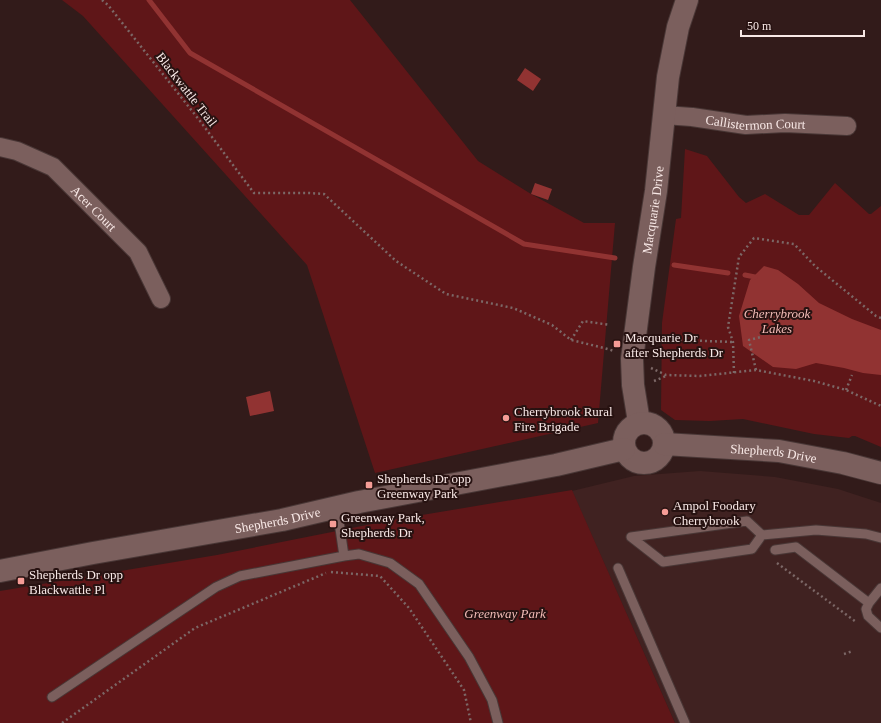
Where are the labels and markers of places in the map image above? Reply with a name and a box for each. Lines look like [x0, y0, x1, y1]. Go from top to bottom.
place label: Macquarie Dr after Shepherds Dr [625, 330, 724, 360]
marker: Macquarie Dr after Shepherds Dr [612, 339, 622, 349]
place label: Cherrybrook Rural Fire Brigade [514, 404, 613, 434]
marker: Cherrybrook Rural Fire Brigade [501, 413, 511, 423]
place label: Shepherds Dr opp Greenway Park [377, 471, 471, 501]
marker: Shepherds Dr opp Greenway Park [364, 480, 374, 490]
place label: Ampol Foodary Cherrybrook [673, 498, 756, 528]
marker: Ampol Foodary Cherrybrook [660, 507, 670, 517]
place label: Greenway Park, Shepherds Dr [341, 510, 425, 540]
marker: Greenway Park, Shepherds Dr [328, 519, 338, 529]
place label: Shepherds Dr opp Blackwattle Pl [29, 567, 123, 597]
marker: Shepherds Dr opp Blackwattle Pl [16, 576, 26, 586]

